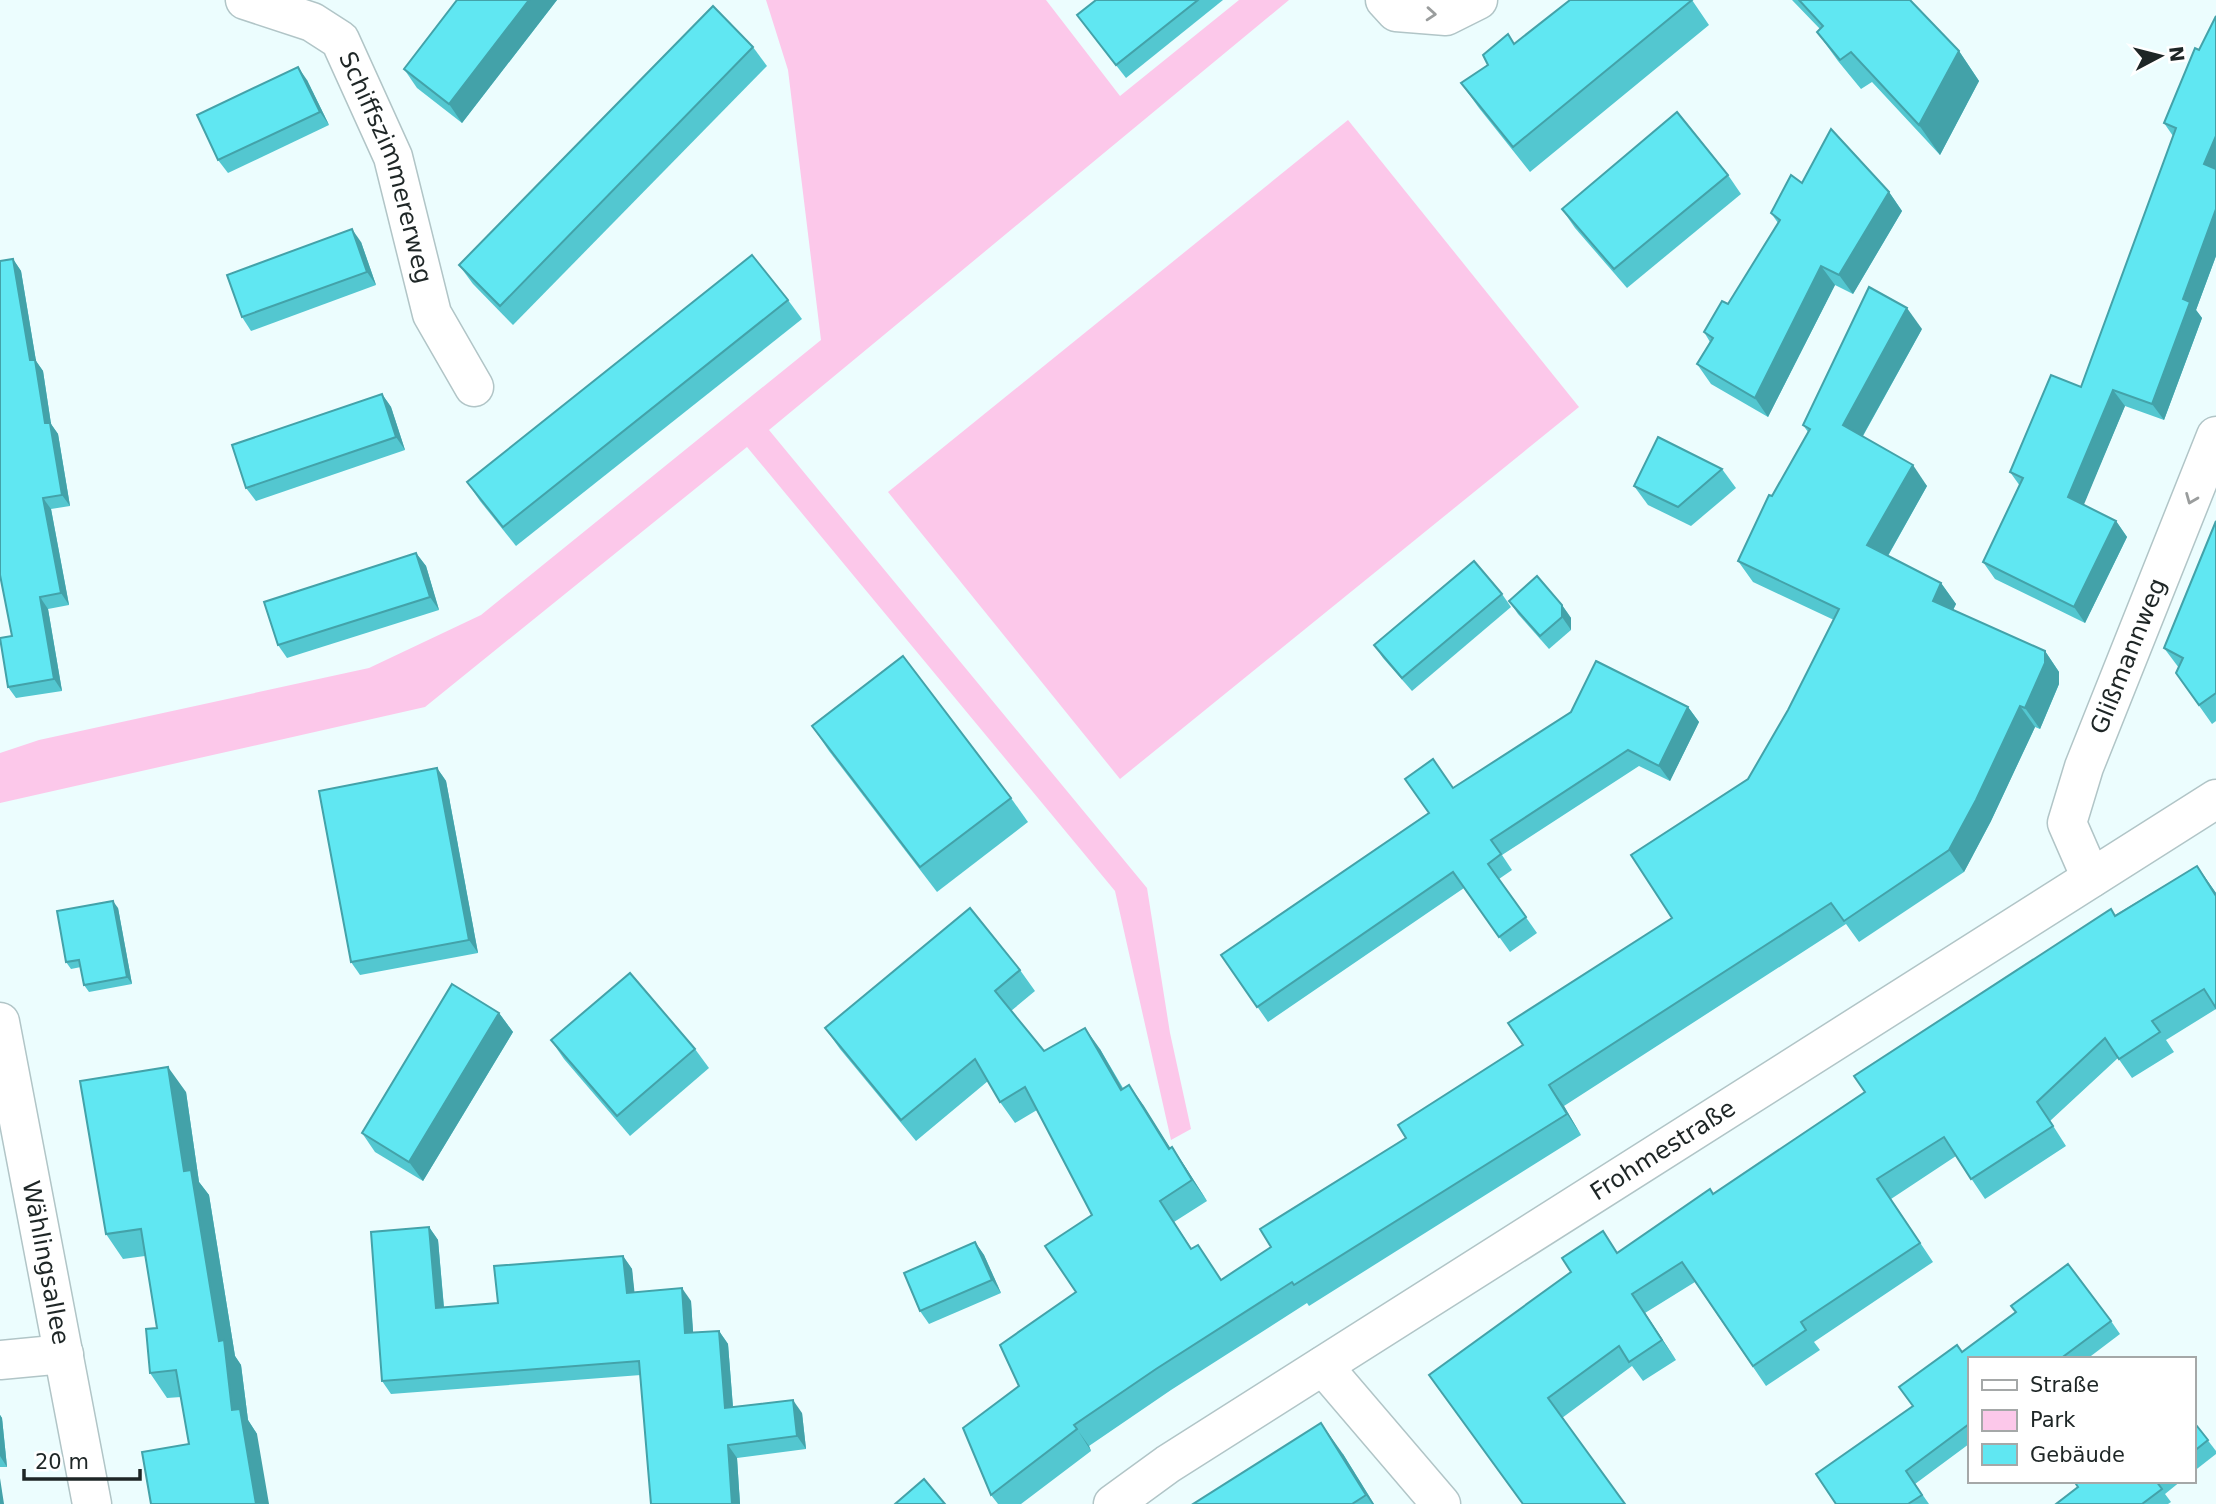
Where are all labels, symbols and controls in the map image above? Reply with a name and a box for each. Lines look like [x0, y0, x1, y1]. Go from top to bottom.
one-way arrow [1426, 6, 1437, 21]
north arrow [2125, 21, 2195, 91]
text: N [2165, 45, 2189, 63]
street label: Schiffszimmererweg [333, 47, 438, 286]
one-way arrow [2186, 492, 2200, 504]
street label: Glißmannweg [2085, 574, 2172, 738]
street label: Frohmestraße [1585, 1094, 1740, 1206]
street label: Wählingsallee [17, 1178, 75, 1347]
legend [1968, 1357, 2195, 1483]
text: Straße [2030, 1373, 2099, 1397]
text: Park [2030, 1408, 2076, 1432]
scale bar [24, 1438, 140, 1482]
text: Gebäude [2030, 1443, 2125, 1467]
text: 20 m [35, 1450, 89, 1474]

